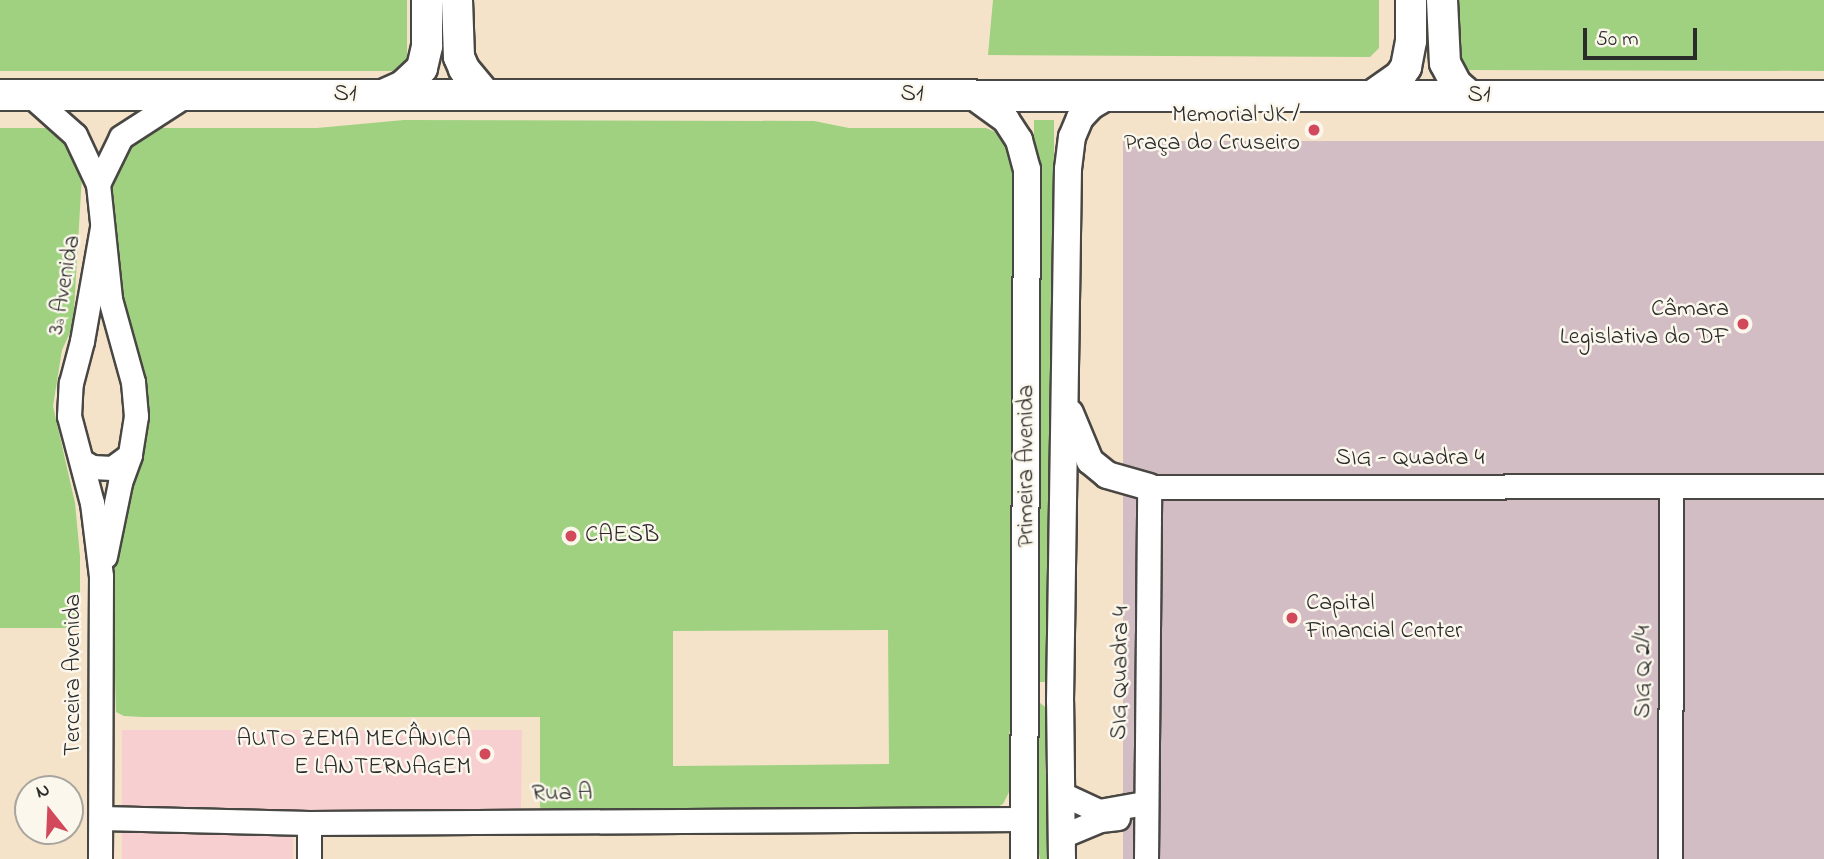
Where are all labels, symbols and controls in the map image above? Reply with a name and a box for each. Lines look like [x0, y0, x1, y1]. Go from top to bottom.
scale bar [1586, 14, 1700, 58]
text: 50 m [1596, 25, 1639, 55]
street label: S1 [333, 81, 357, 109]
street label: S1 [900, 81, 924, 109]
street label: S1 [1467, 82, 1491, 110]
place label: Memorial JK / Praça do Cruseiro [1124, 102, 1300, 158]
marker: Memorial JK / Praça do Cruseiro [1306, 122, 1322, 138]
street label: 3ª Avenida [42, 233, 88, 337]
place label: Câmara Legislativa do DF [1560, 296, 1729, 352]
marker: Câmara Legislativa do DF [1735, 316, 1751, 332]
street label: Primeira Avenida [1013, 385, 1041, 547]
street label: SIG - Quadra 4 [1336, 445, 1484, 473]
place label: CAESB [585, 522, 659, 550]
marker: CAESB [563, 528, 579, 544]
place label: Capital Financial Center [1306, 590, 1462, 646]
street label: Terceira Avenida [60, 594, 88, 756]
street label: SIG Quadra 4 [1105, 606, 1137, 740]
marker: Capital Financial Center [1284, 610, 1300, 626]
street label: SIG Q 2/4 [1630, 626, 1658, 718]
place label: AUTO ZEMA MECÂNICA E LANTERNAGEM [236, 726, 471, 782]
marker: AUTO ZEMA MECÂNICA E LANTERNAGEM [477, 746, 493, 762]
north arrow [14, 775, 84, 845]
text: N [33, 777, 53, 806]
street label: Rua A [531, 779, 593, 809]

